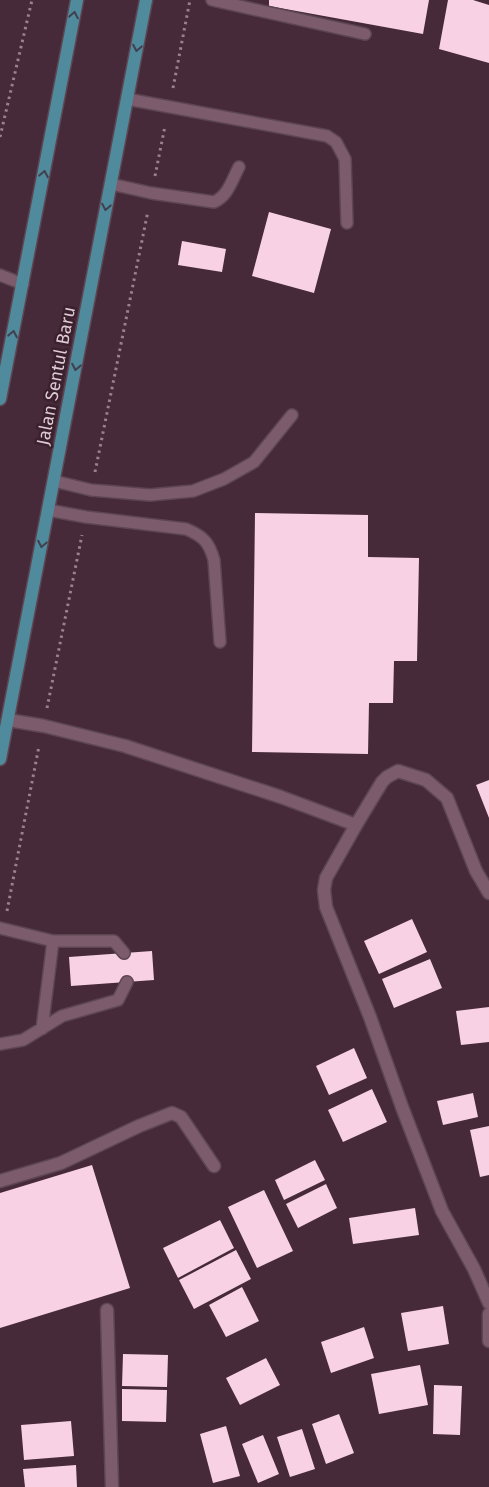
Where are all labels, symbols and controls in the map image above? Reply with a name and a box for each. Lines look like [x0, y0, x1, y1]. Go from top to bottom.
one-way arrow [68, 10, 79, 19]
one-way arrow [132, 43, 142, 52]
one-way arrow [38, 170, 48, 179]
one-way arrow [102, 203, 112, 212]
street label: Jalan Sentul Baru [32, 305, 80, 447]
one-way arrow [7, 329, 18, 338]
one-way arrow [71, 363, 81, 371]
one-way arrow [37, 539, 48, 548]

